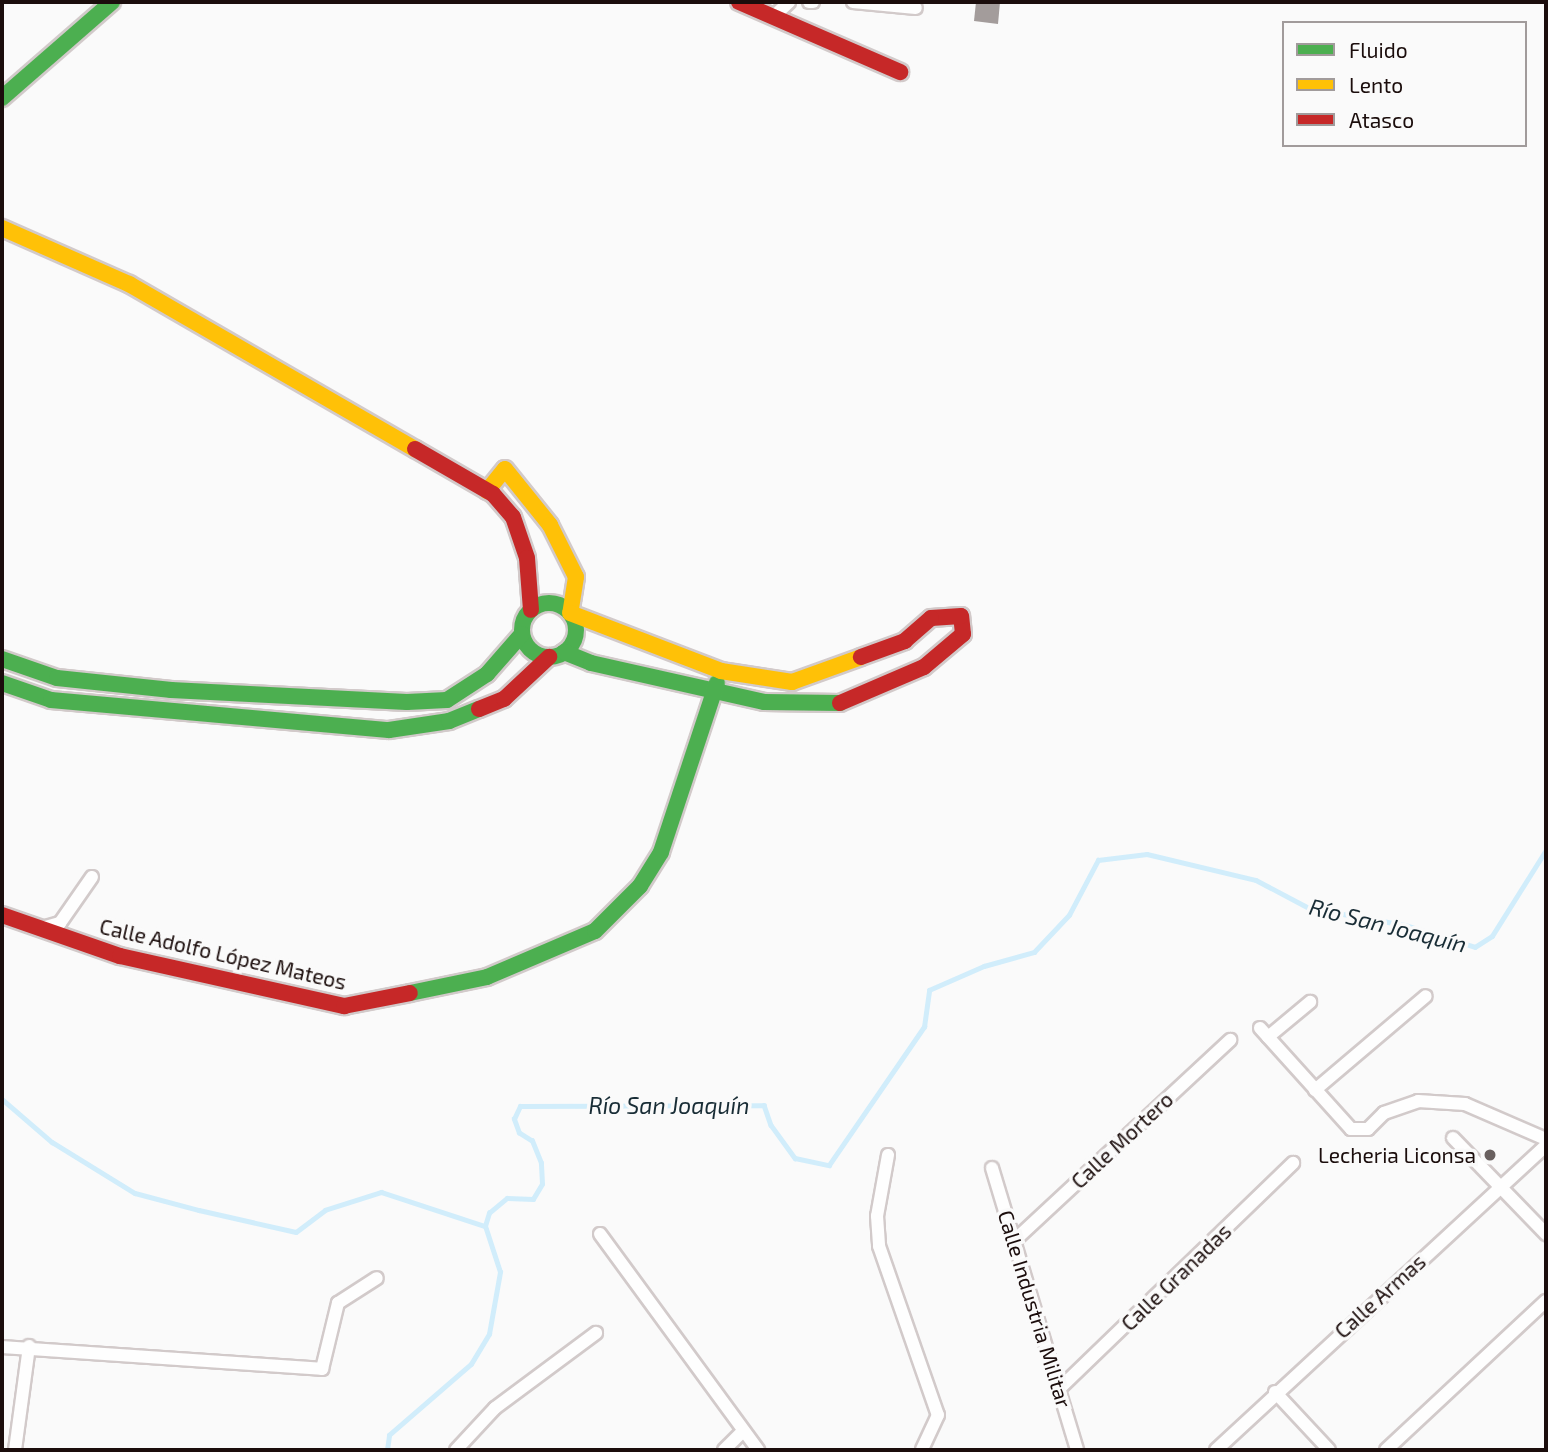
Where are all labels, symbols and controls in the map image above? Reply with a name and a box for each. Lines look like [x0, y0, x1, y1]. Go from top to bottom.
legend [1282, 21, 1527, 147]
text: Fluido [1349, 37, 1408, 62]
text: Lento [1349, 72, 1403, 97]
text: Atasco [1349, 107, 1414, 132]
water label: Río San Joaquín [1306, 892, 1470, 958]
street label: Calle Adolfo López Mateos [97, 913, 349, 995]
street label: Calle Mortero [1066, 1086, 1178, 1194]
water label: Río San Joaquín [588, 1091, 750, 1119]
place label: Lecheria Liconsa [1318, 1142, 1476, 1168]
marker: Lecheria Liconsa [1482, 1147, 1498, 1163]
street label: Calle Industria Militar [993, 1207, 1077, 1411]
street label: Calle Granadas [1116, 1218, 1236, 1336]
street label: Calle Armas [1329, 1248, 1431, 1344]

